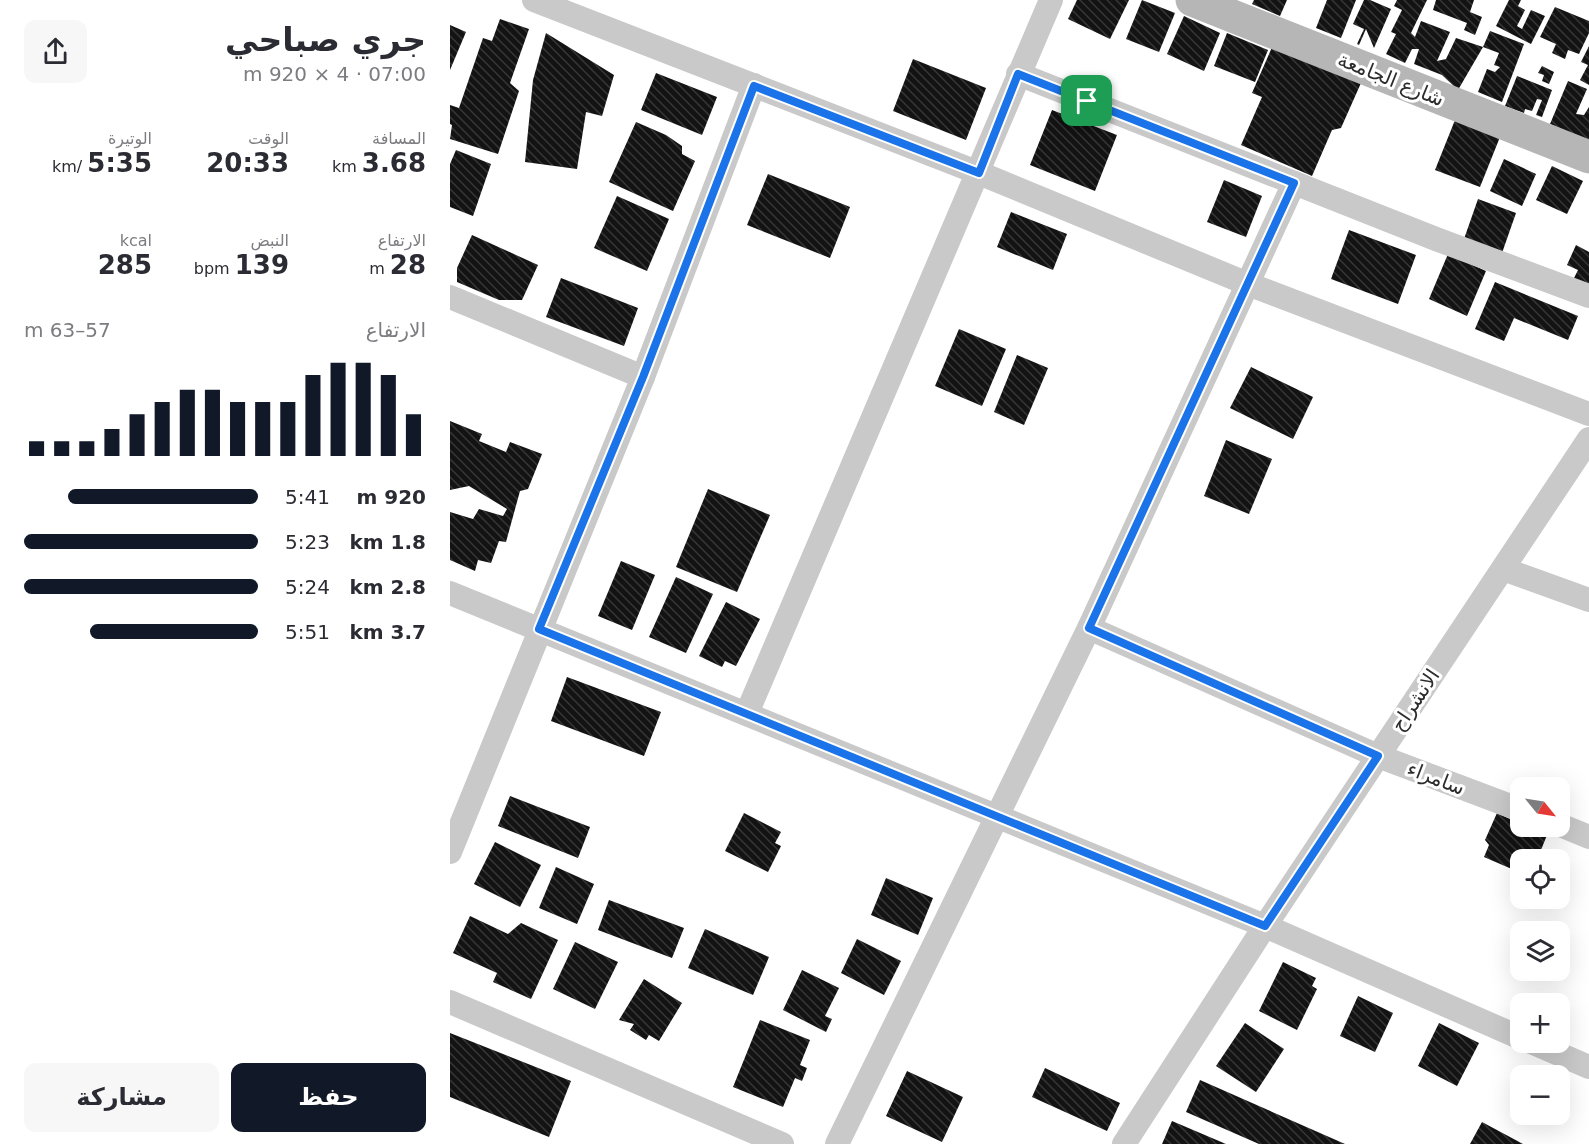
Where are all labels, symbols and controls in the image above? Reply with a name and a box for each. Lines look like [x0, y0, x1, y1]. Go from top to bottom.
button: share [24, 20, 87, 83]
text: جري صباحي [225, 20, 426, 59]
street label: شارع الجامعة [1334, 47, 1448, 111]
text: 07:00 · 4 × 920 m [243, 62, 426, 86]
pin [1061, 75, 1112, 126]
icon: arrive [1070, 84, 1103, 117]
text: الوتيرة [108, 129, 152, 148]
text: الوقت [248, 129, 289, 148]
text: المسافة [372, 129, 426, 148]
text: 5:35 [87, 148, 152, 178]
text: 20:33 [206, 148, 289, 178]
text: 3.68 [362, 148, 426, 178]
text: /km [52, 157, 87, 176]
text: km [332, 157, 362, 176]
text: kcal [120, 231, 152, 250]
text: النبض [250, 231, 289, 250]
text: الارتفاع [378, 231, 426, 250]
text: 285 [98, 250, 152, 280]
text: 139 [235, 250, 289, 280]
text: 28 [390, 250, 426, 280]
text: bpm [194, 259, 235, 278]
text: m [369, 259, 390, 278]
text: 57–63 m [24, 318, 111, 342]
text: الارتفاع [366, 318, 426, 342]
text: 5:41 [285, 485, 330, 509]
text: 920 m [356, 485, 426, 509]
text: 5:23 [285, 530, 330, 554]
text: 1.8 km [349, 530, 426, 554]
text: 5:24 [285, 575, 330, 599]
text: 2.8 km [349, 575, 426, 599]
text: 5:51 [285, 620, 330, 644]
text: 3.7 km [349, 620, 426, 644]
street label: الانشراح [1386, 664, 1444, 736]
street label: سامراء [1404, 756, 1468, 800]
north arrow [1510, 777, 1570, 837]
map controls [1510, 777, 1570, 1125]
button: locate [1510, 849, 1570, 909]
button: layers [1510, 921, 1570, 981]
button: + [1510, 993, 1570, 1053]
button: مشاركة [24, 1063, 219, 1132]
button: حفظ [231, 1063, 426, 1132]
button: − [1510, 1065, 1570, 1125]

